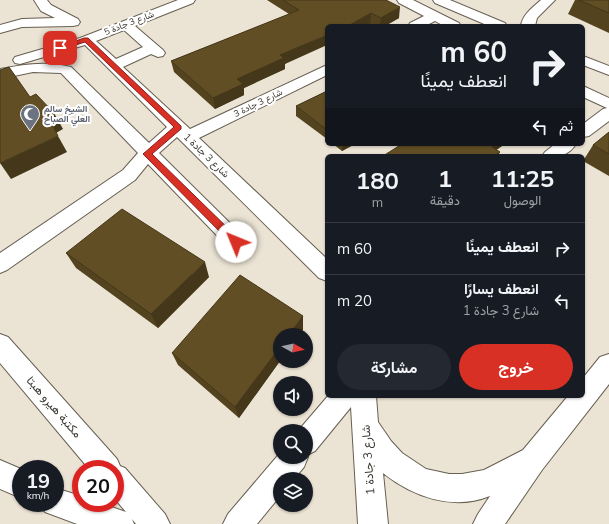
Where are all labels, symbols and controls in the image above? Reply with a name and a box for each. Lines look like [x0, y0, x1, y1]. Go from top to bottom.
street label: شارع 3 جادة 5 [102, 8, 156, 38]
pin [43, 31, 77, 65]
text: 60 m [441, 34, 507, 69]
icon: arrive [49, 37, 71, 59]
icon: right [521, 40, 573, 92]
text: انعطف يمينًا [421, 69, 507, 92]
street label: شارع 3 جادة 3 [232, 86, 284, 120]
mosque icon: الشيخ سالم العلي الصباح [19, 103, 41, 131]
place label: الشيخ سالم العلي الصباح [44, 103, 90, 127]
icon: left [529, 116, 551, 138]
text: ثم [559, 116, 573, 135]
street label: شارع 3 جادة 1 [181, 130, 232, 181]
text: 1 [438, 163, 452, 193]
text: 11:25 [491, 163, 554, 193]
text: 180 [356, 165, 399, 195]
text: دقيقة [430, 192, 460, 208]
text: الوصول [504, 192, 541, 208]
text: m [372, 194, 383, 210]
position arrow [215, 221, 257, 263]
text: انعطف يمينًا [466, 237, 539, 256]
icon: right [551, 238, 573, 260]
text: 60 m [337, 239, 372, 258]
text: انعطف يسارًا [464, 279, 539, 298]
icon: left [551, 290, 573, 312]
text: 20 m [337, 291, 372, 310]
text: شارع 3 جادة 1 [463, 302, 539, 318]
north arrow [273, 328, 313, 368]
map controls [273, 328, 313, 512]
button: مشاركة [337, 344, 451, 390]
button: خروج [459, 344, 573, 390]
street label: مكتبة هيرو هبتا [23, 373, 85, 441]
button: sound [273, 376, 313, 416]
button: search [273, 424, 313, 464]
street label: شارع 3 جادة 1 [358, 424, 379, 496]
speed limit sign: 20 [72, 460, 124, 512]
text: 19 [26, 468, 50, 493]
button: layers [273, 472, 313, 512]
text: km/h [27, 489, 49, 502]

